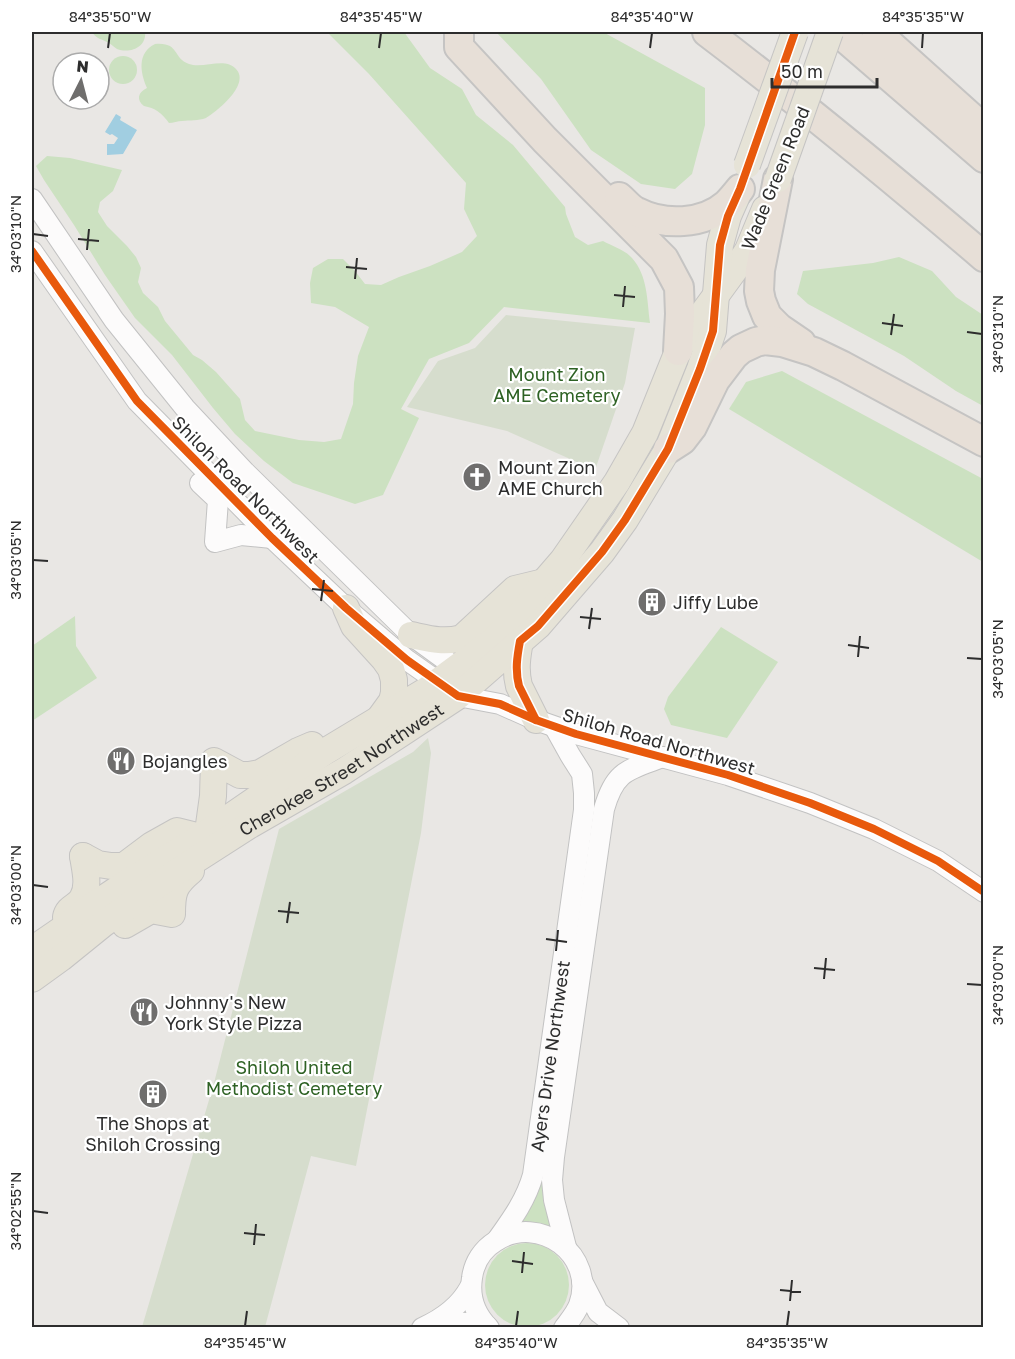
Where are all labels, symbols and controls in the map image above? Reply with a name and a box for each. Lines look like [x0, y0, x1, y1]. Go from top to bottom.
text: 84°35'50"W [69, 7, 151, 25]
text: 84°35'45"W [340, 7, 422, 25]
text: 84°35'40"W [610, 7, 694, 25]
text: 84°35'35"W [882, 7, 964, 25]
north arrow [51, 51, 111, 111]
scale bar [772, 51, 877, 89]
text: N [75, 56, 90, 77]
text: 50 m [781, 60, 823, 82]
street label: Wade Green Road [736, 103, 814, 253]
text: 34°03'10"N [6, 195, 24, 273]
text: 34°03'10"N [988, 295, 1006, 373]
park label: Mount Zion AME Cemetery [493, 363, 621, 406]
street label: Shiloh Road Northwest [168, 411, 324, 567]
place label: Mount Zion AME Church [498, 456, 603, 499]
church icon: Mount Zion AME Church [461, 461, 493, 493]
text: 34°03'05"N [6, 520, 24, 600]
building icon: Jiffy Lube [636, 586, 668, 618]
place label: Jiffy Lube [673, 591, 758, 613]
text: 34°03'05"N [988, 619, 1006, 699]
street label: Cherokee Street Northwest [235, 698, 447, 840]
street label: Shiloh Road Northwest [560, 703, 758, 779]
restaurant icon: Bojangles [105, 745, 137, 777]
place label: Bojangles [142, 750, 228, 772]
text: 34°03'00"N [6, 845, 24, 925]
text: 34°03'00"N [988, 945, 1006, 1025]
street label: Ayers Drive Northwest [525, 959, 574, 1153]
place label: Johnny's New York Style Pizza [165, 991, 302, 1034]
restaurant icon: Johnny's New York Style Pizza [128, 996, 160, 1028]
park label: Shiloh United Methodist Cemetery [206, 1056, 382, 1099]
building icon: The Shops at Shiloh Crossing [137, 1078, 169, 1110]
place label: The Shops at Shiloh Crossing [85, 1112, 221, 1155]
text: 34°02'55"N [6, 1172, 24, 1250]
text: 84°35'45"W [204, 1333, 286, 1351]
text: 84°35'40"W [474, 1333, 558, 1351]
text: 84°35'35"W [746, 1333, 828, 1351]

